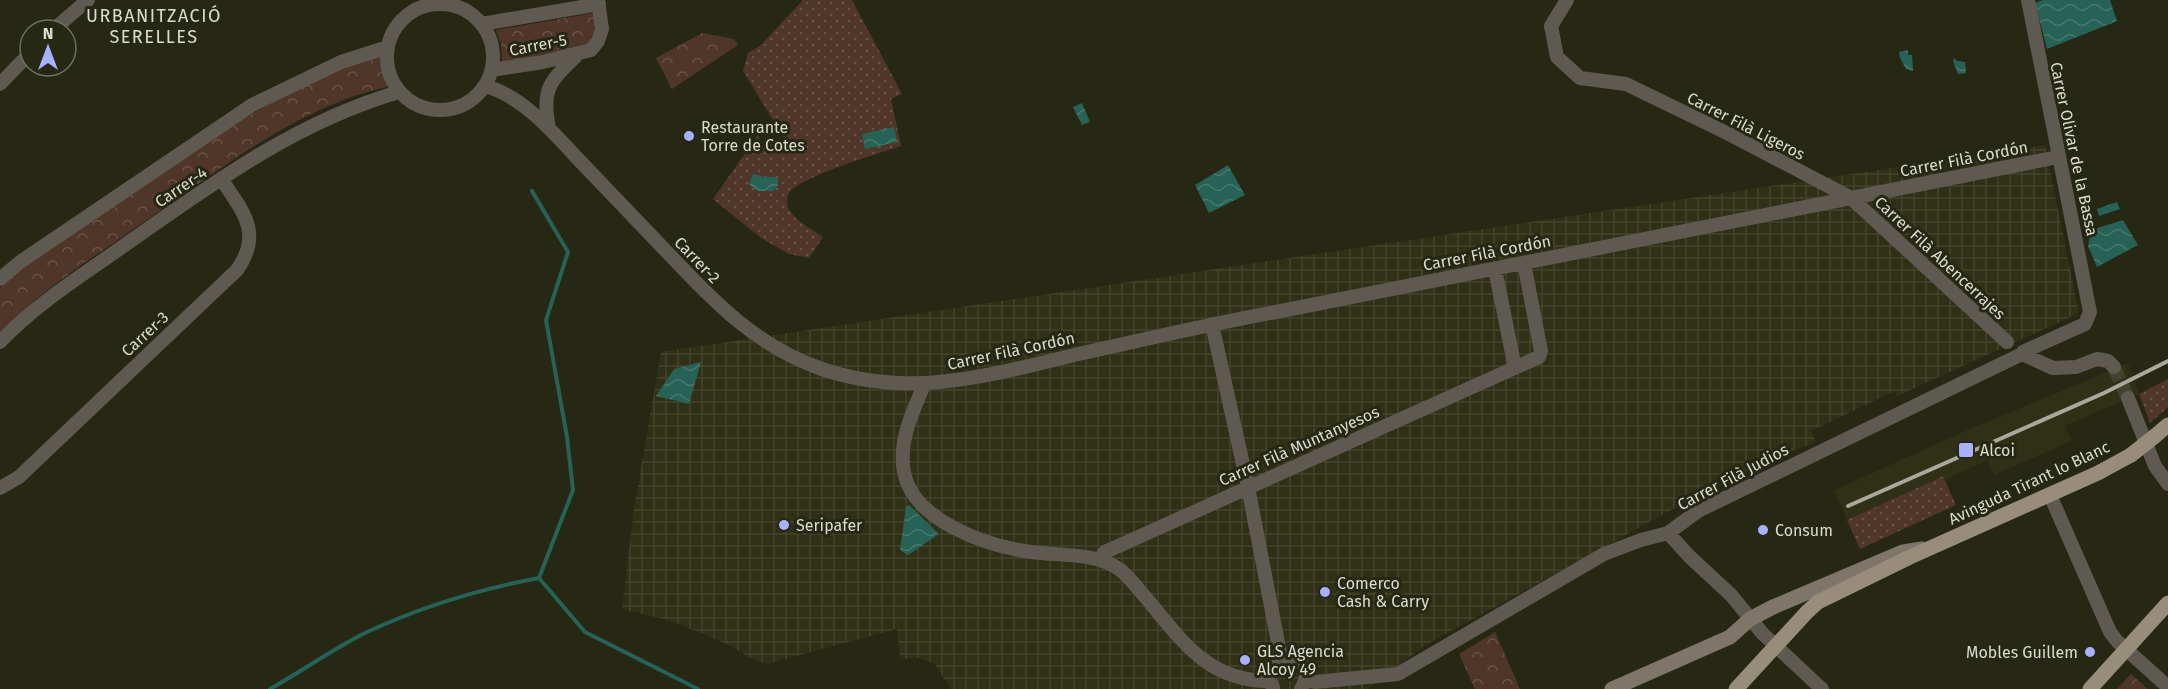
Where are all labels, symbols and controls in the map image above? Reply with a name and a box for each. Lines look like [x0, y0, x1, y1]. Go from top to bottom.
district label: URBANITZACIÓ SERELLES [86, 5, 222, 48]
north arrow [18, 18, 78, 78]
text: N [43, 24, 53, 43]
street label: Carrer-5 [508, 30, 568, 60]
street label: Carrer Olivar de la Bassa [2046, 60, 2102, 238]
street label: Carrer Filà Ligeros [1684, 88, 1808, 164]
place label: Restaurante Torre de Cotes [701, 118, 805, 155]
marker: Restaurante Torre de Cotes [682, 129, 696, 143]
street label: Carrer Filà Cordón [1898, 137, 2030, 181]
street label: Carrer-4 [151, 162, 211, 211]
street label: Carrer Filà Abencerrajes [1871, 193, 2009, 323]
street label: Carrer Filà Cordón [1421, 231, 1553, 275]
street label: Carrer-2 [670, 233, 724, 287]
street label: Carrer-3 [118, 308, 172, 360]
street label: Carrer Filà Cordón [946, 328, 1076, 374]
street label: Carrer Filà Muntanyesos [1216, 402, 1382, 490]
street label: Avinguda Tirant lo Blanc [1945, 437, 2113, 529]
street label: Carrer Filà Judios [1674, 440, 1792, 514]
marker: Alcoi [1957, 441, 1975, 459]
place label: Alcoi [1980, 441, 2015, 460]
place label: Seripafer [796, 516, 863, 535]
marker: Seripafer [777, 518, 791, 532]
place label: Consum [1775, 521, 1833, 540]
marker: Consum [1756, 523, 1770, 537]
place label: Comerco Cash & Carry [1337, 574, 1429, 611]
marker: Comerco Cash & Carry [1318, 585, 1332, 599]
place label: GLS Agencia Alcoy 49 [1257, 642, 1344, 679]
place label: Mobles Guillem [1966, 643, 2078, 662]
marker: Mobles Guillem [2083, 645, 2097, 659]
marker: GLS Agencia Alcoy 49 [1238, 653, 1252, 667]

